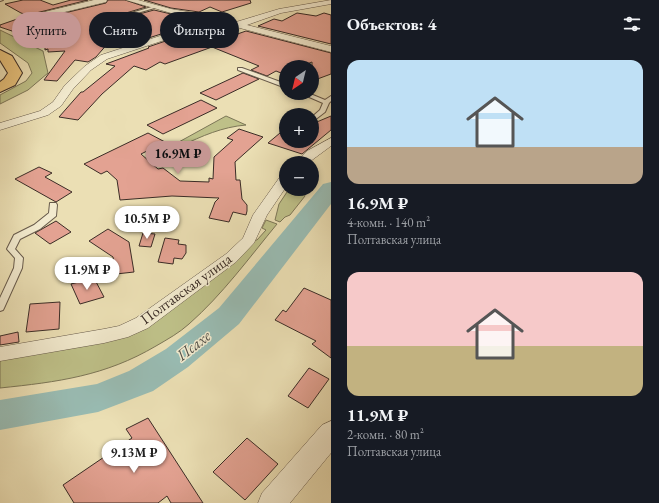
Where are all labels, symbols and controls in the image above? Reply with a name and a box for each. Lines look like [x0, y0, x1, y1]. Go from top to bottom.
chip: Купить [12, 12, 81, 48]
chip: Снять [89, 12, 152, 48]
chip: Фильтры [160, 12, 239, 48]
text: Объектов: 4 [347, 13, 437, 35]
icon: filters [621, 13, 643, 35]
north arrow [279, 60, 319, 100]
map controls [279, 60, 319, 196]
icon: home [459, 86, 531, 158]
button: + [279, 108, 319, 148]
pin: 16.9M ₽ [141, 141, 215, 175]
text: 16.9M ₽ [155, 145, 201, 162]
button: − [279, 156, 319, 196]
text: 16.9M ₽ [347, 192, 408, 214]
pin: 10.5M ₽ [110, 206, 184, 240]
text: 10.5M ₽ [124, 210, 170, 227]
text: 4-комн. · 140 m² [347, 214, 430, 231]
text: Полтавская улица [347, 231, 441, 248]
street label: Полтавская улица [136, 249, 235, 328]
pin: 11.9M ₽ [50, 257, 124, 291]
text: 11.9M ₽ [64, 261, 110, 278]
icon: home [459, 298, 531, 370]
water label: Псахе [171, 325, 215, 366]
text: 11.9M ₽ [347, 404, 408, 426]
text: 2-комн. · 80 m² [347, 426, 424, 443]
pin: 9.13M ₽ [97, 440, 171, 474]
text: Полтавская улица [347, 443, 441, 460]
text: 9.13M ₽ [111, 444, 157, 461]

